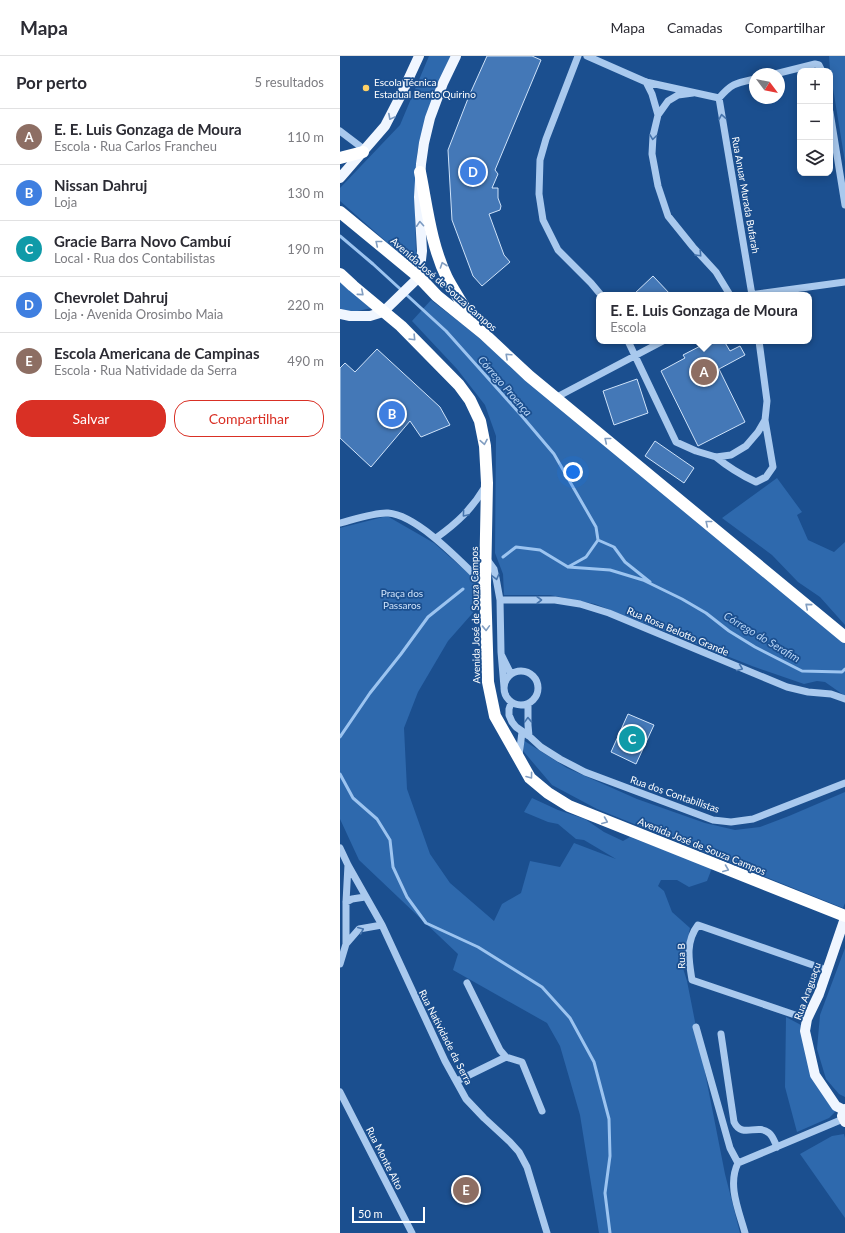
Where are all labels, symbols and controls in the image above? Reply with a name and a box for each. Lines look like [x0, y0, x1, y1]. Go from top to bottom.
text: Mapa [20, 16, 68, 39]
text: Mapa [610, 19, 645, 36]
text: Camadas [667, 19, 723, 36]
text: Compartilhar [745, 19, 825, 36]
north arrow [749, 68, 785, 104]
map controls [797, 68, 833, 176]
button: + [797, 68, 833, 104]
text: Por perto [16, 72, 87, 93]
text: 5 resultados [254, 74, 324, 90]
place label: Escola Técnica Estadual Bento Quirino [374, 76, 476, 100]
marker: Escola Técnica Estadual Bento Quirino [361, 83, 371, 93]
button: − [797, 104, 833, 140]
one-way arrow [388, 113, 395, 120]
one-way arrow [718, 114, 727, 121]
text: E. E. Luis Gonzaga de Moura [54, 120, 242, 138]
text: A [24, 129, 34, 145]
text: 110 m [287, 129, 324, 145]
one-way arrow [649, 134, 658, 140]
street label: Rua Anuar Murada Bufarah [730, 136, 762, 254]
text: Escola · Rua Carlos Francheu [54, 138, 217, 154]
button: layers [797, 140, 833, 176]
pin: D [460, 157, 486, 187]
text: Nissan Dahruj [54, 176, 147, 194]
text: B [25, 185, 33, 201]
text: 130 m [287, 185, 324, 201]
text: Loja [54, 194, 77, 210]
one-way arrow [416, 221, 425, 227]
text: Gracie Barra Novo Cambuí [54, 232, 231, 250]
street label: Avenida José de Souza Campos [388, 235, 500, 333]
text: C [25, 241, 33, 257]
text: 190 m [287, 241, 324, 257]
one-way arrow [375, 241, 382, 248]
one-way arrow [694, 249, 702, 257]
text: Local · Rua dos Contabilistas [54, 250, 215, 266]
one-way arrow [439, 262, 447, 269]
text: Chevrolet Dahruj [54, 288, 168, 306]
one-way arrow [357, 289, 364, 296]
popup [596, 292, 812, 344]
text: D [24, 297, 34, 313]
text: 220 m [287, 297, 324, 313]
text: E. E. Luis Gonzaga de Moura [610, 301, 798, 319]
text: Loja · Avenida Orosimbo Maia [54, 306, 223, 322]
text: Escola [610, 319, 646, 335]
one-way arrow [408, 333, 416, 341]
text: Escola Americana de Campinas [54, 344, 260, 362]
text: E [25, 353, 33, 369]
text: 490 m [287, 353, 324, 369]
water label: Córrego Proença [476, 353, 535, 419]
one-way arrow [505, 353, 513, 361]
pin: A [691, 357, 717, 387]
text: Escola · Rua Natividade da Serra [54, 362, 237, 378]
pin: B [379, 399, 405, 429]
button: Salvar [16, 400, 166, 437]
button: Compartilhar [174, 400, 324, 437]
one-way arrow [604, 438, 612, 445]
one-way arrow [480, 439, 488, 446]
your location [563, 462, 583, 482]
one-way arrow [462, 509, 469, 516]
one-way arrow [705, 520, 712, 527]
street label: Avenida José de Souza Campos [468, 546, 482, 684]
one-way arrow [491, 574, 499, 580]
park label: Praça dos Passaros [381, 587, 423, 611]
one-way arrow [536, 596, 542, 604]
one-way arrow [805, 603, 812, 610]
street label: Rua Rosa Belotto Grande [625, 604, 731, 658]
water label: Córrego do Serafim [722, 609, 803, 665]
one-way arrow [482, 625, 490, 631]
one-way arrow [737, 664, 744, 672]
one-way arrow [524, 717, 532, 723]
pin: C [619, 724, 645, 754]
one-way arrow [525, 771, 532, 778]
street label: Rua dos Contabilistas [629, 773, 721, 815]
street label: Avenida José de Souza Campos [636, 815, 768, 877]
one-way arrow [602, 816, 609, 824]
one-way arrow [723, 864, 730, 872]
one-way arrow [357, 927, 364, 935]
street label: Rua B [675, 943, 687, 969]
street label: Rua Araguaçu [791, 961, 823, 1021]
street label: Rua Natividade da Serra [417, 987, 475, 1087]
street label: Rua Monte Alto [364, 1125, 406, 1192]
pin: E [453, 1175, 479, 1205]
scale bar [352, 1205, 425, 1224]
text: 50 m [358, 1207, 383, 1220]

